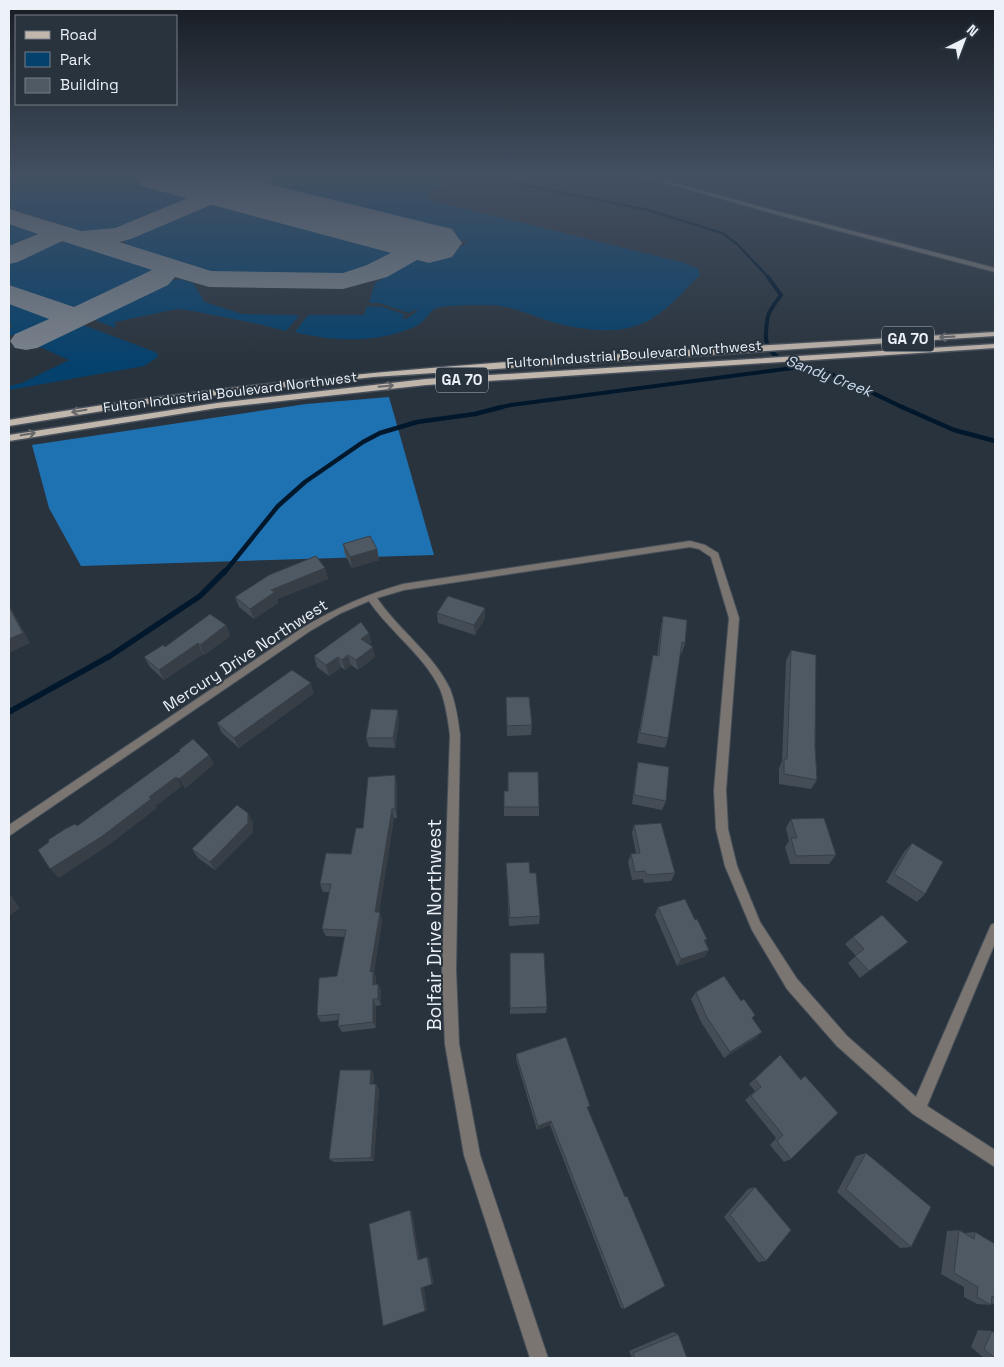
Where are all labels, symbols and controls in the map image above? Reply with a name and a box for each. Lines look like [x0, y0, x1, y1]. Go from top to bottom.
legend [15, 15, 178, 105]
north arrow [939, 15, 989, 65]
text: N [963, 21, 982, 40]
text: Road [60, 25, 97, 44]
text: Park [60, 50, 91, 69]
text: Building [60, 75, 119, 94]
road number: GA 70 [882, 326, 934, 352]
one-way arrow [939, 333, 955, 342]
street label: Fulton Industrial Boulevard Northwest [506, 336, 762, 372]
water label: Sandy Creek [784, 350, 877, 401]
street label: Fulton Industrial Boulevard Northwest [102, 367, 358, 417]
road number: GA 70 [436, 368, 488, 392]
one-way arrow [378, 381, 394, 391]
one-way arrow [72, 407, 88, 417]
one-way arrow [19, 429, 35, 439]
street label: Mercury Drive Northwest [159, 594, 332, 717]
street label: Bolfair Drive Northwest [422, 819, 447, 1031]

